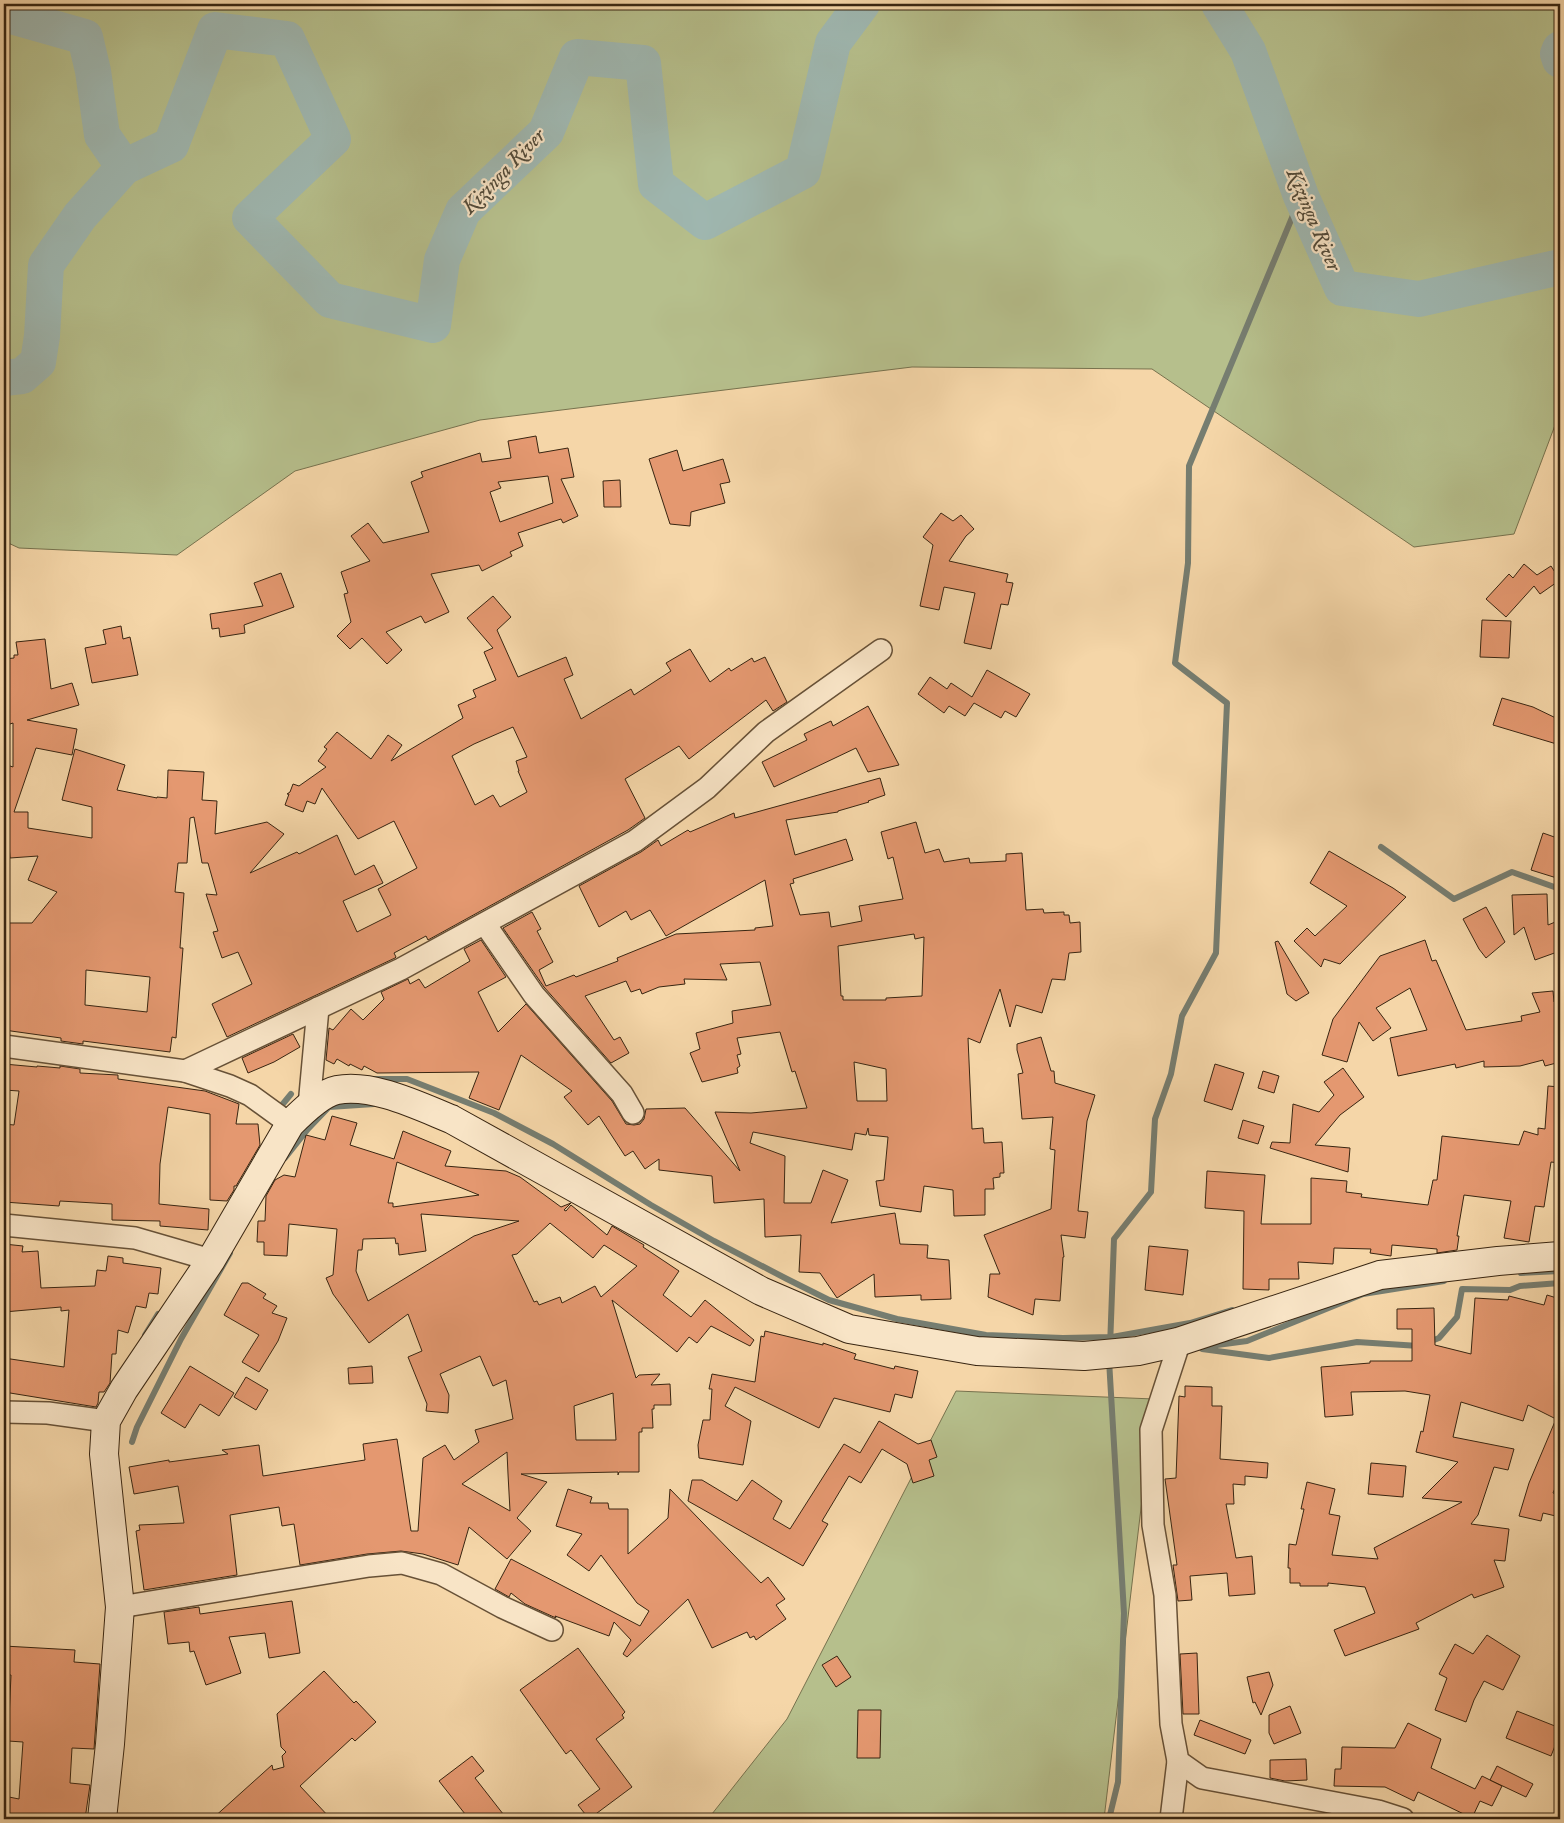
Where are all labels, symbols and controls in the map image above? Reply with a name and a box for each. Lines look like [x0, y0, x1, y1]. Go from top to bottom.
water label: Kizinga River [456, 123, 552, 221]
water label: Kizinga River [1279, 164, 1347, 276]

